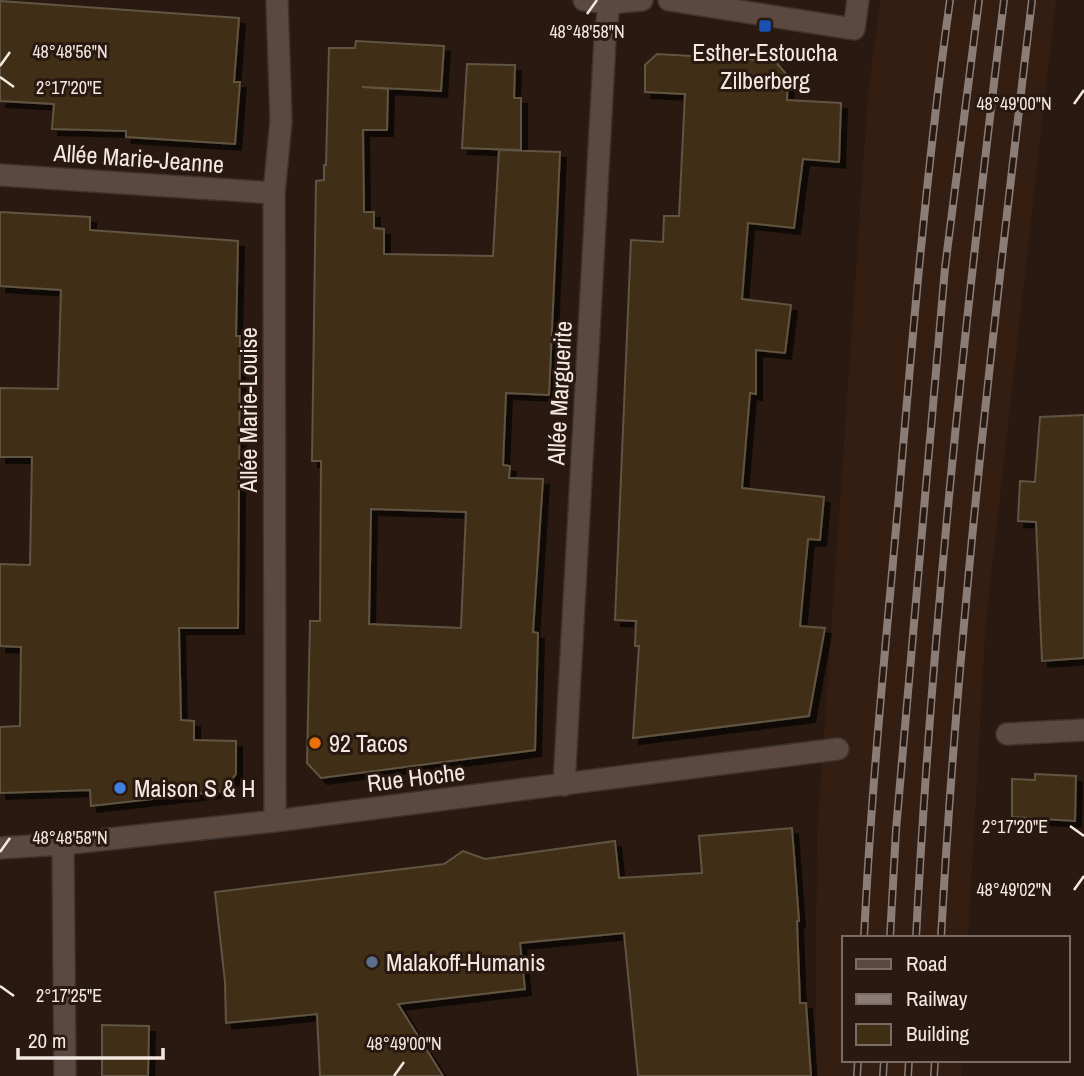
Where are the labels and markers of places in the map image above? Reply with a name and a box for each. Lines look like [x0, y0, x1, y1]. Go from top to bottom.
marker: Esther-Estoucha Zilberberg [757, 18, 773, 34]
place label: Esther-Estoucha Zilberberg [692, 36, 838, 96]
place label: 92 Tacos [329, 727, 408, 759]
marker: 92 Tacos [307, 735, 323, 751]
place label: Maison S & H [134, 772, 255, 804]
marker: Maison S & H [112, 780, 128, 796]
place label: Malakoff-Humanis [386, 946, 545, 978]
marker: Malakoff-Humanis [364, 954, 380, 970]

